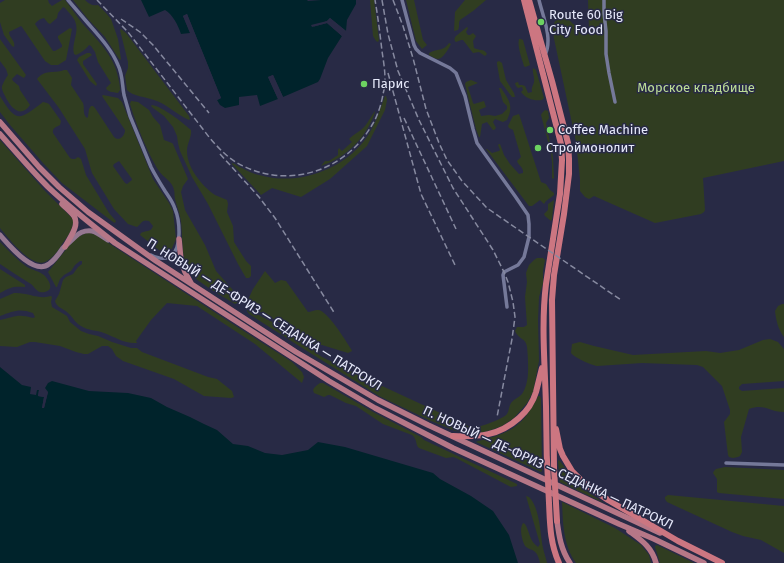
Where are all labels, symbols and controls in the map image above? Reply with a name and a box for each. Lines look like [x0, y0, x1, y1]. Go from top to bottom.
place label: Route 60 Big City Food [549, 7, 623, 38]
marker: Route 60 Big City Food [536, 17, 546, 27]
place label: Парис [372, 76, 410, 92]
marker: Парис [359, 79, 369, 89]
park label: Морское кладбище [637, 80, 755, 96]
place label: Coffee Machine [558, 122, 648, 138]
marker: Coffee Machine [545, 125, 555, 135]
place label: Строймонолит [546, 140, 634, 156]
marker: Строймонолит [533, 143, 543, 153]
street label: П. НОВЫЙ — ДЕ-ФРИЗ — СЕДАНКА — ПАТРОКЛ [143, 236, 385, 394]
street label: П. НОВЫЙ — ДЕ-ФРИЗ — СЕДАНКА — ПАТРОКЛ [420, 403, 676, 533]

